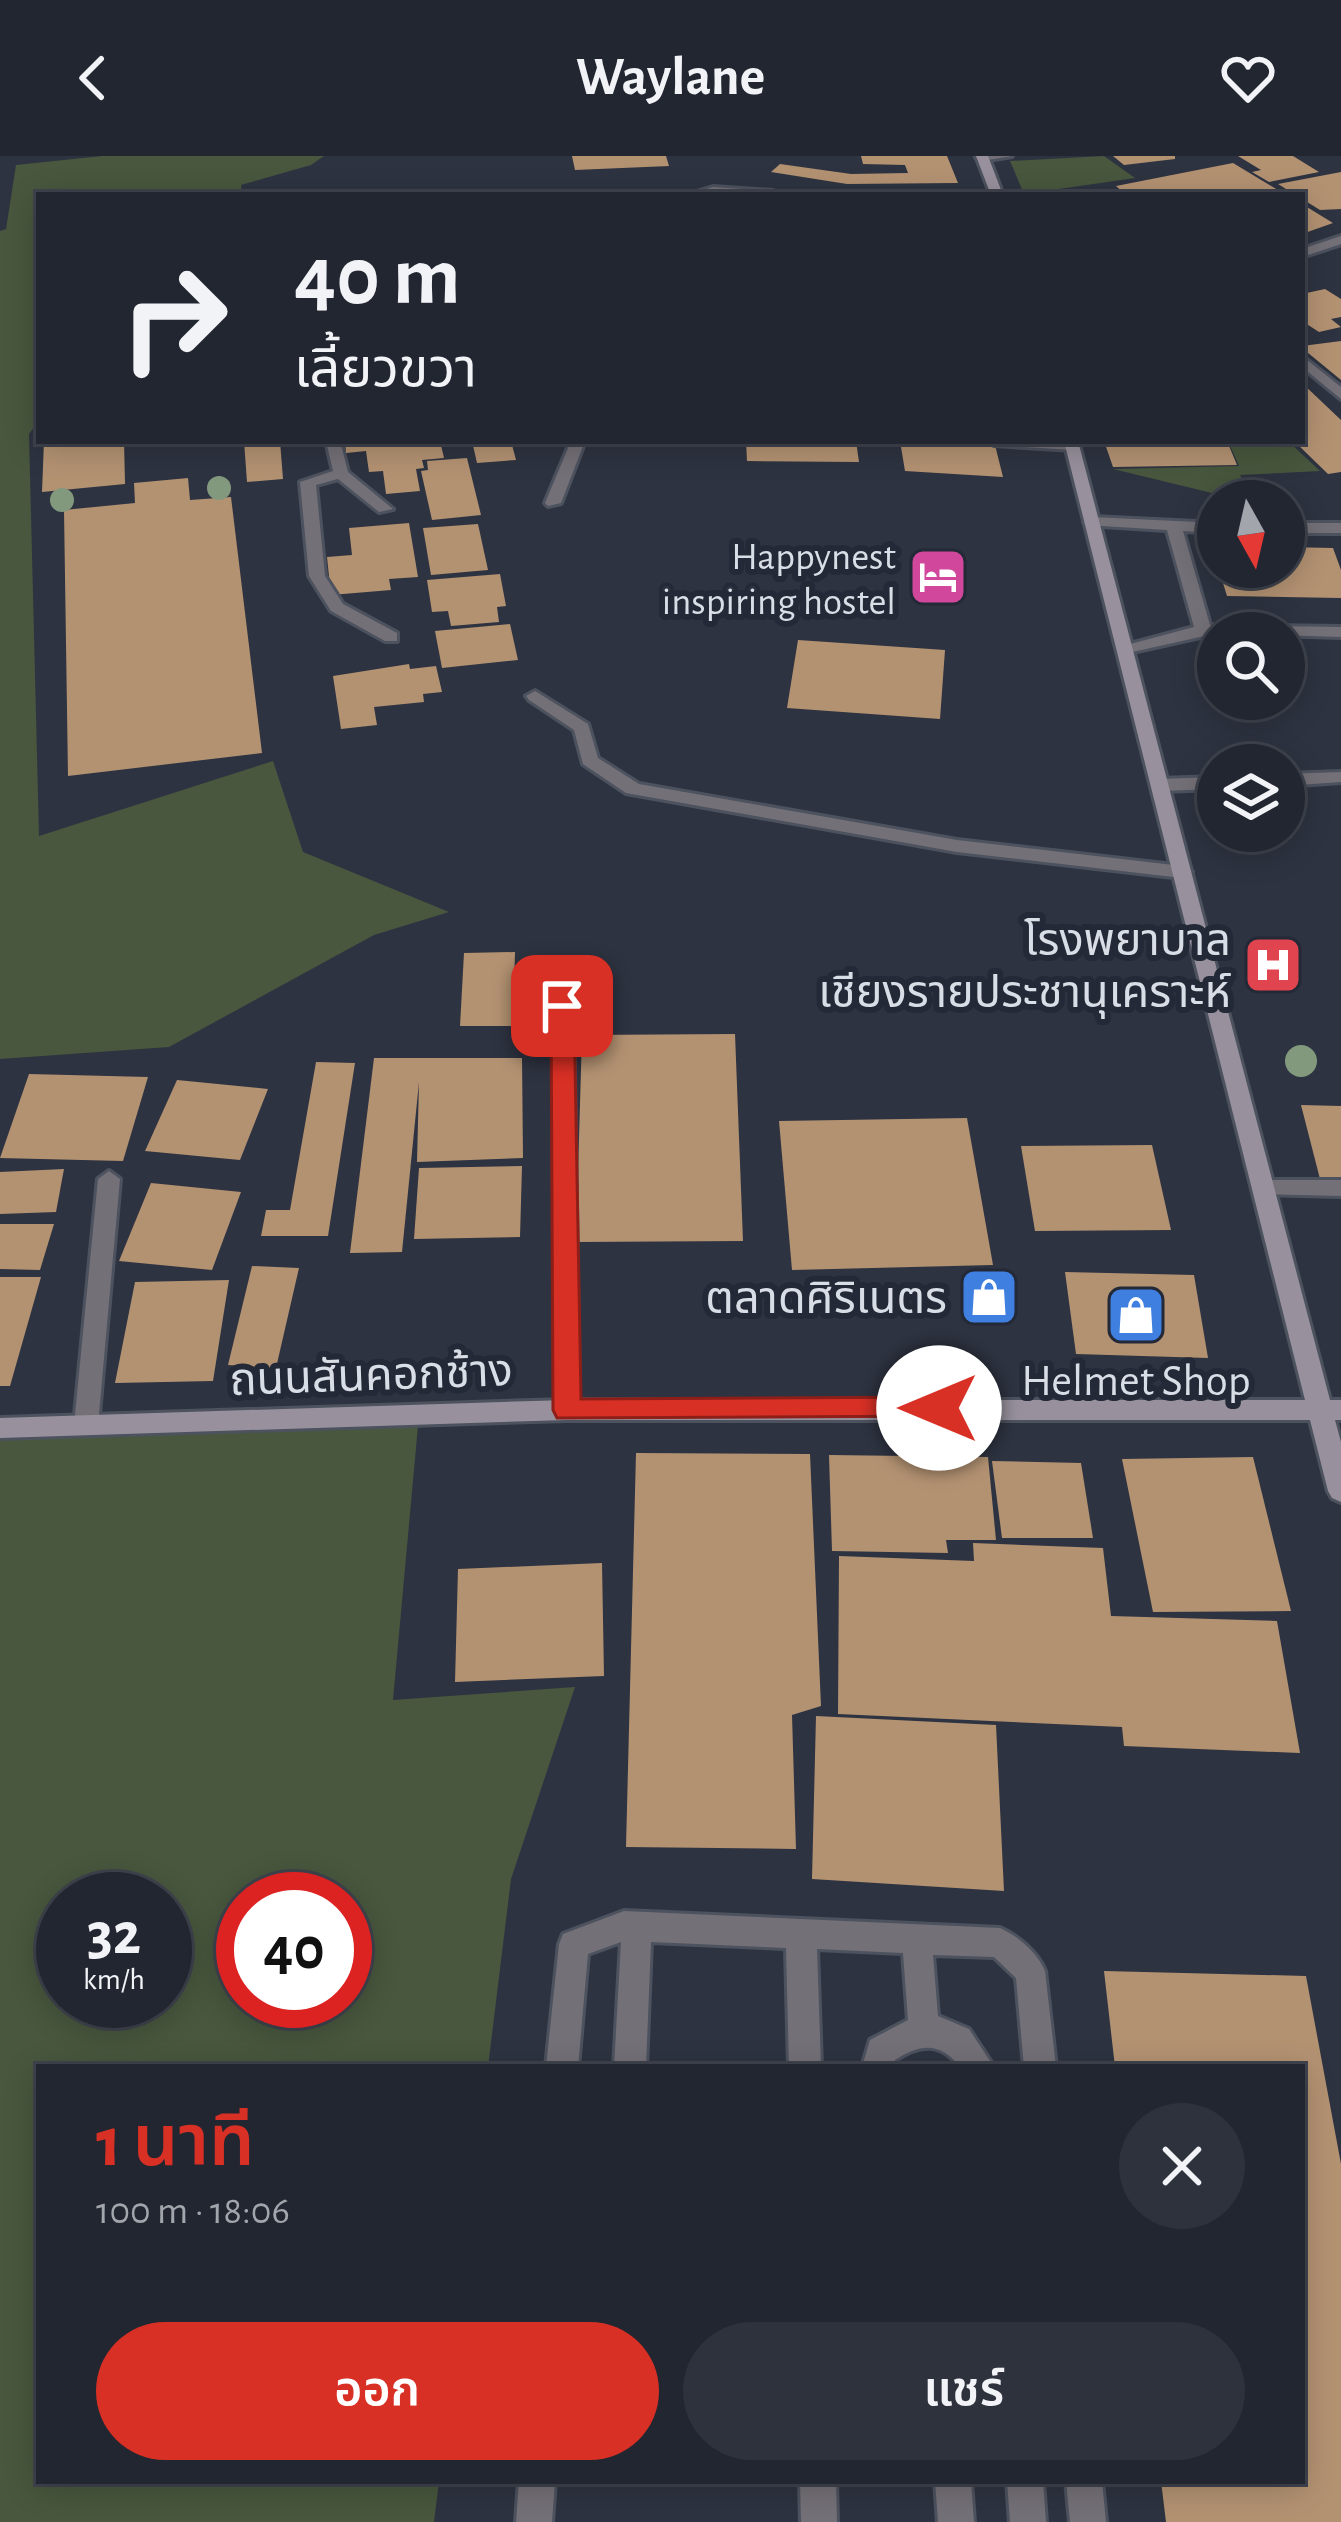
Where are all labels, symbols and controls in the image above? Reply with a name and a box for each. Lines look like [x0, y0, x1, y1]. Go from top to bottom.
icon: back [60, 45, 126, 111]
icon: heart [1215, 45, 1281, 111]
text: Waylane [576, 51, 765, 105]
text: 40 m [294, 236, 461, 320]
icon: right [96, 240, 252, 396]
text: เลี้ยวขวา [294, 343, 477, 397]
north arrow [1197, 480, 1305, 588]
map controls [1197, 480, 1305, 852]
place label: Happynest inspiring hostel [662, 538, 896, 622]
hotel icon: Happynest inspiring hostel [907, 546, 969, 608]
button: search [1197, 612, 1305, 720]
button: layers [1197, 744, 1305, 852]
place label: โรงพยาบาล เชียงรายประชานุเคราะห์ [818, 918, 1231, 1019]
hospital icon: โรงพยาบาล เชียงรายประชานุเคราะห์ [1242, 934, 1304, 996]
pin [511, 955, 613, 1057]
icon: arrive [529, 973, 595, 1039]
shop icon: ตลาดศิริเนตร [958, 1266, 1020, 1328]
place label: ตลาดศิริเนตร [705, 1277, 947, 1322]
shop icon: Helmet Shop [1105, 1284, 1167, 1346]
position arrow [876, 1345, 1002, 1471]
street label: ถนนสันคอกช้าง [229, 1347, 513, 1404]
place label: Helmet Shop [1021, 1359, 1251, 1404]
speed limit sign: 40 [216, 1872, 372, 2028]
text: 32 [87, 1905, 141, 1965]
text: km/h [83, 1965, 145, 1995]
button: close [1119, 2103, 1245, 2229]
text: 1 นาที [96, 2107, 254, 2179]
text: 100 m · 18:06 [96, 2192, 290, 2231]
button: ออก [96, 2322, 659, 2460]
button: แชร์ [683, 2322, 1245, 2460]

